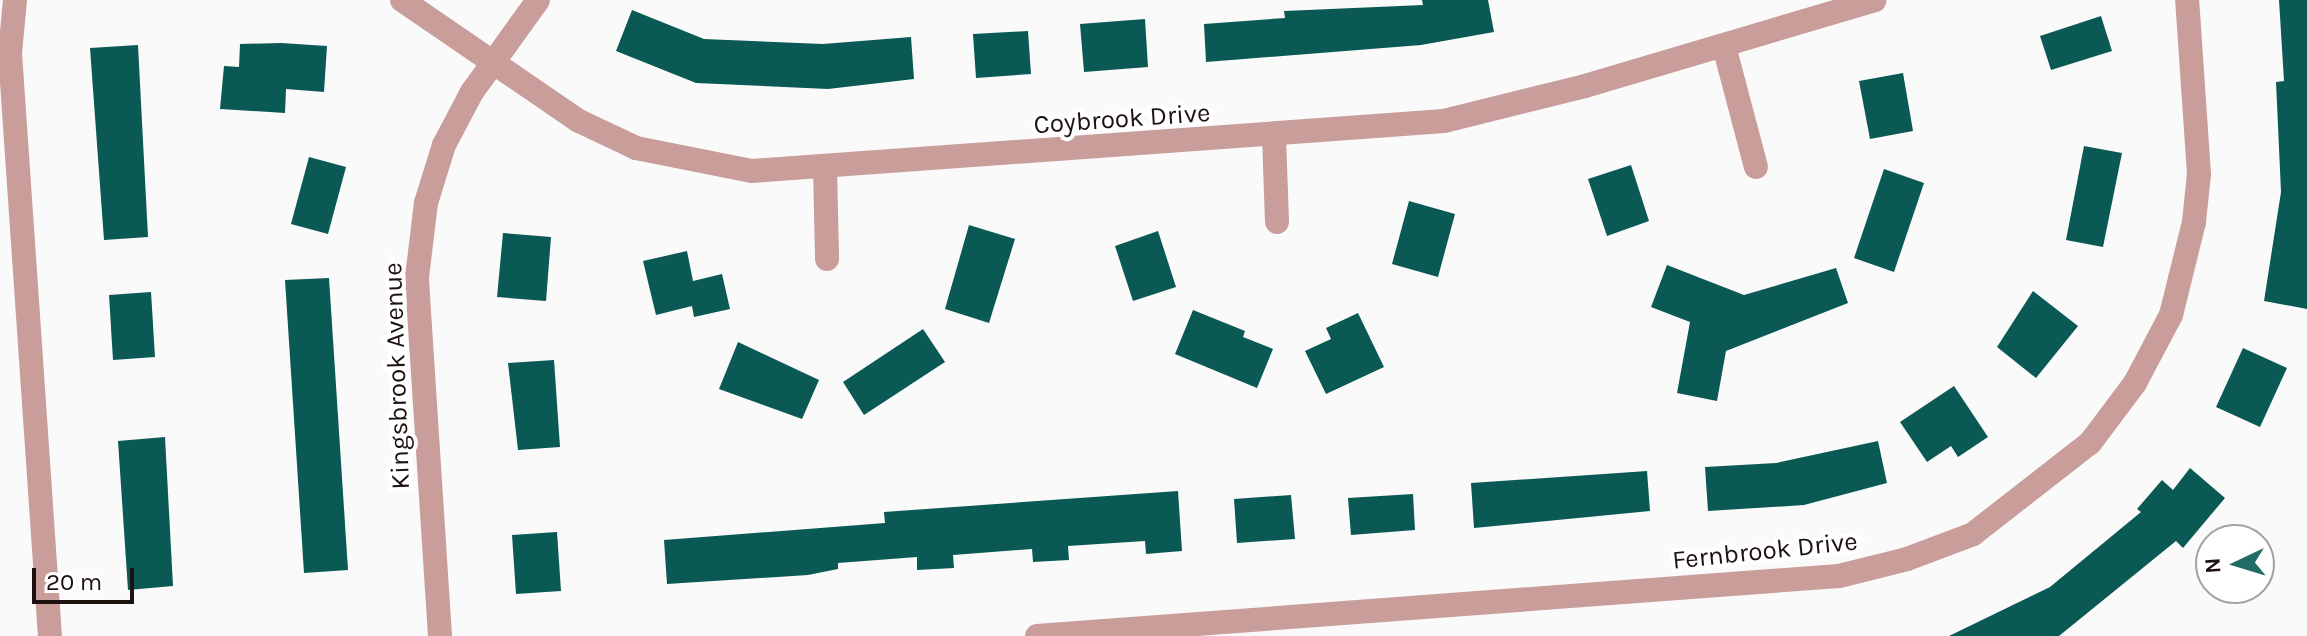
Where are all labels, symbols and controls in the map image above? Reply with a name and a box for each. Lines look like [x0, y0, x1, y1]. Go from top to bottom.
street label: Coybrook Drive [1033, 97, 1211, 141]
street label: Kingsbrook Avenue [377, 262, 417, 490]
north arrow [2195, 524, 2275, 604]
street label: Fernbrook Drive [1671, 526, 1859, 576]
scale bar [36, 552, 138, 602]
text: N [2200, 557, 2227, 574]
text: 20 m [46, 568, 102, 596]

